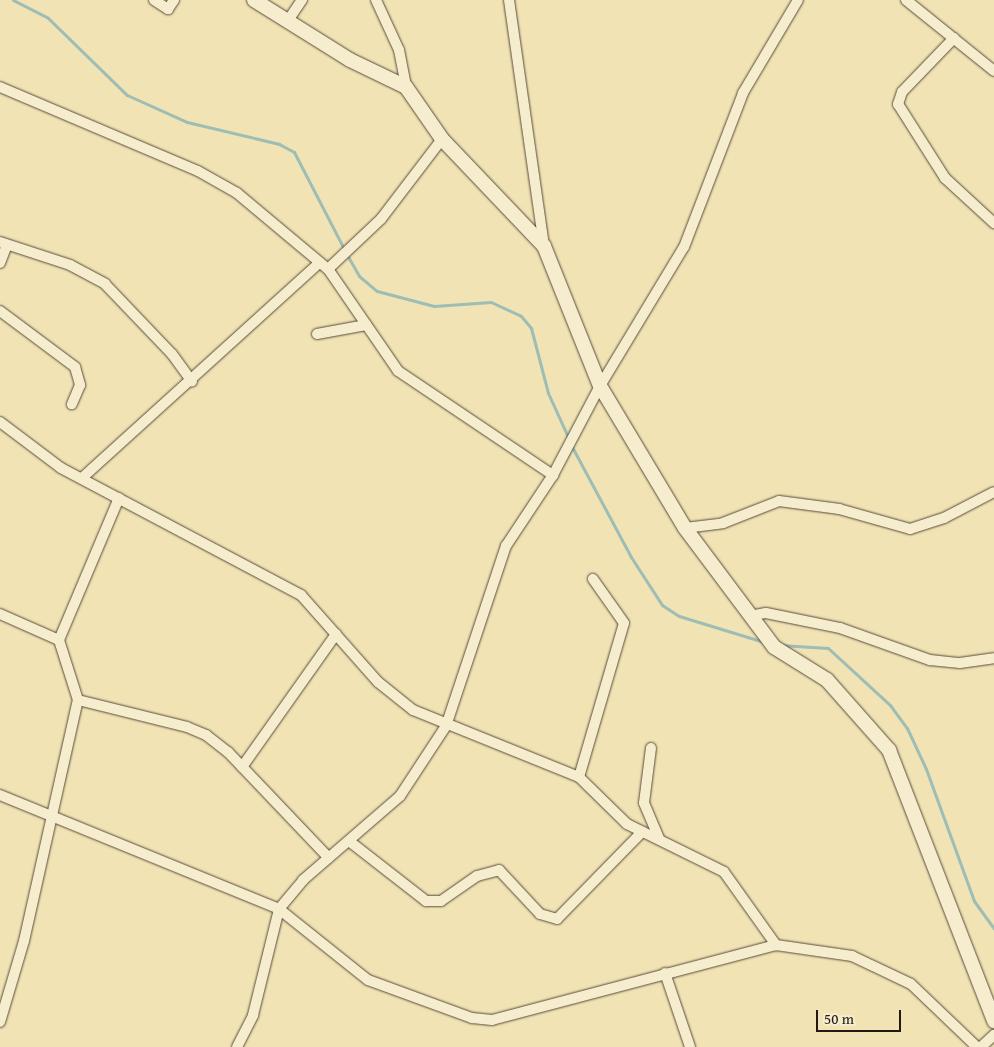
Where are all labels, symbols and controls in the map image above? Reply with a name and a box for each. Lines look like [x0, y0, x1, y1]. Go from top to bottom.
scale bar [819, 1000, 904, 1032]
text: 50 m [824, 1008, 854, 1029]

